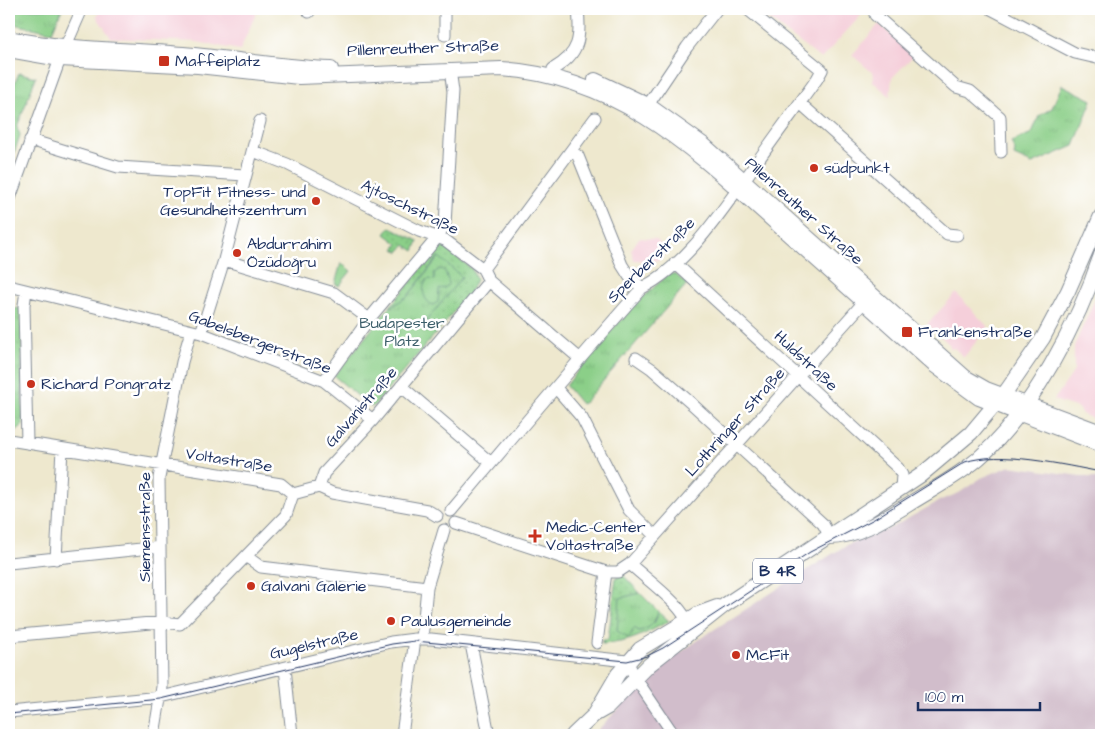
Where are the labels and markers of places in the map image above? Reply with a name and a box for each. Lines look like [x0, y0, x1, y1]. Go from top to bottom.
place label: Maffeiplatz [175, 50, 260, 72]
marker: Maffeiplatz [157, 54, 171, 68]
place label: südpunkt [824, 157, 890, 179]
marker: südpunkt [808, 162, 820, 174]
place label: TopFit Fitness- und Gesundheitszentrum [160, 181, 307, 221]
marker: TopFit Fitness- und Gesundheitszentrum [310, 195, 322, 207]
place label: Abdurrahim Özüdoğru [247, 233, 332, 274]
marker: Abdurrahim Özüdoğru [231, 247, 243, 259]
place label: Frankenstraße [918, 321, 1032, 343]
marker: Frankenstraße [900, 325, 914, 339]
place label: Richard Pongratz [41, 373, 171, 396]
marker: Richard Pongratz [25, 378, 37, 390]
place label: Medic-Center Voltastraße [546, 516, 646, 556]
marker: Medic-Center Voltastraße [528, 529, 542, 543]
place label: Galvani Galerie [261, 575, 367, 597]
marker: Galvani Galerie [245, 580, 257, 592]
place label: Paulusgemeinde [401, 610, 512, 633]
marker: Paulusgemeinde [385, 615, 397, 627]
place label: McFit [746, 644, 790, 666]
marker: McFit [730, 649, 742, 661]

